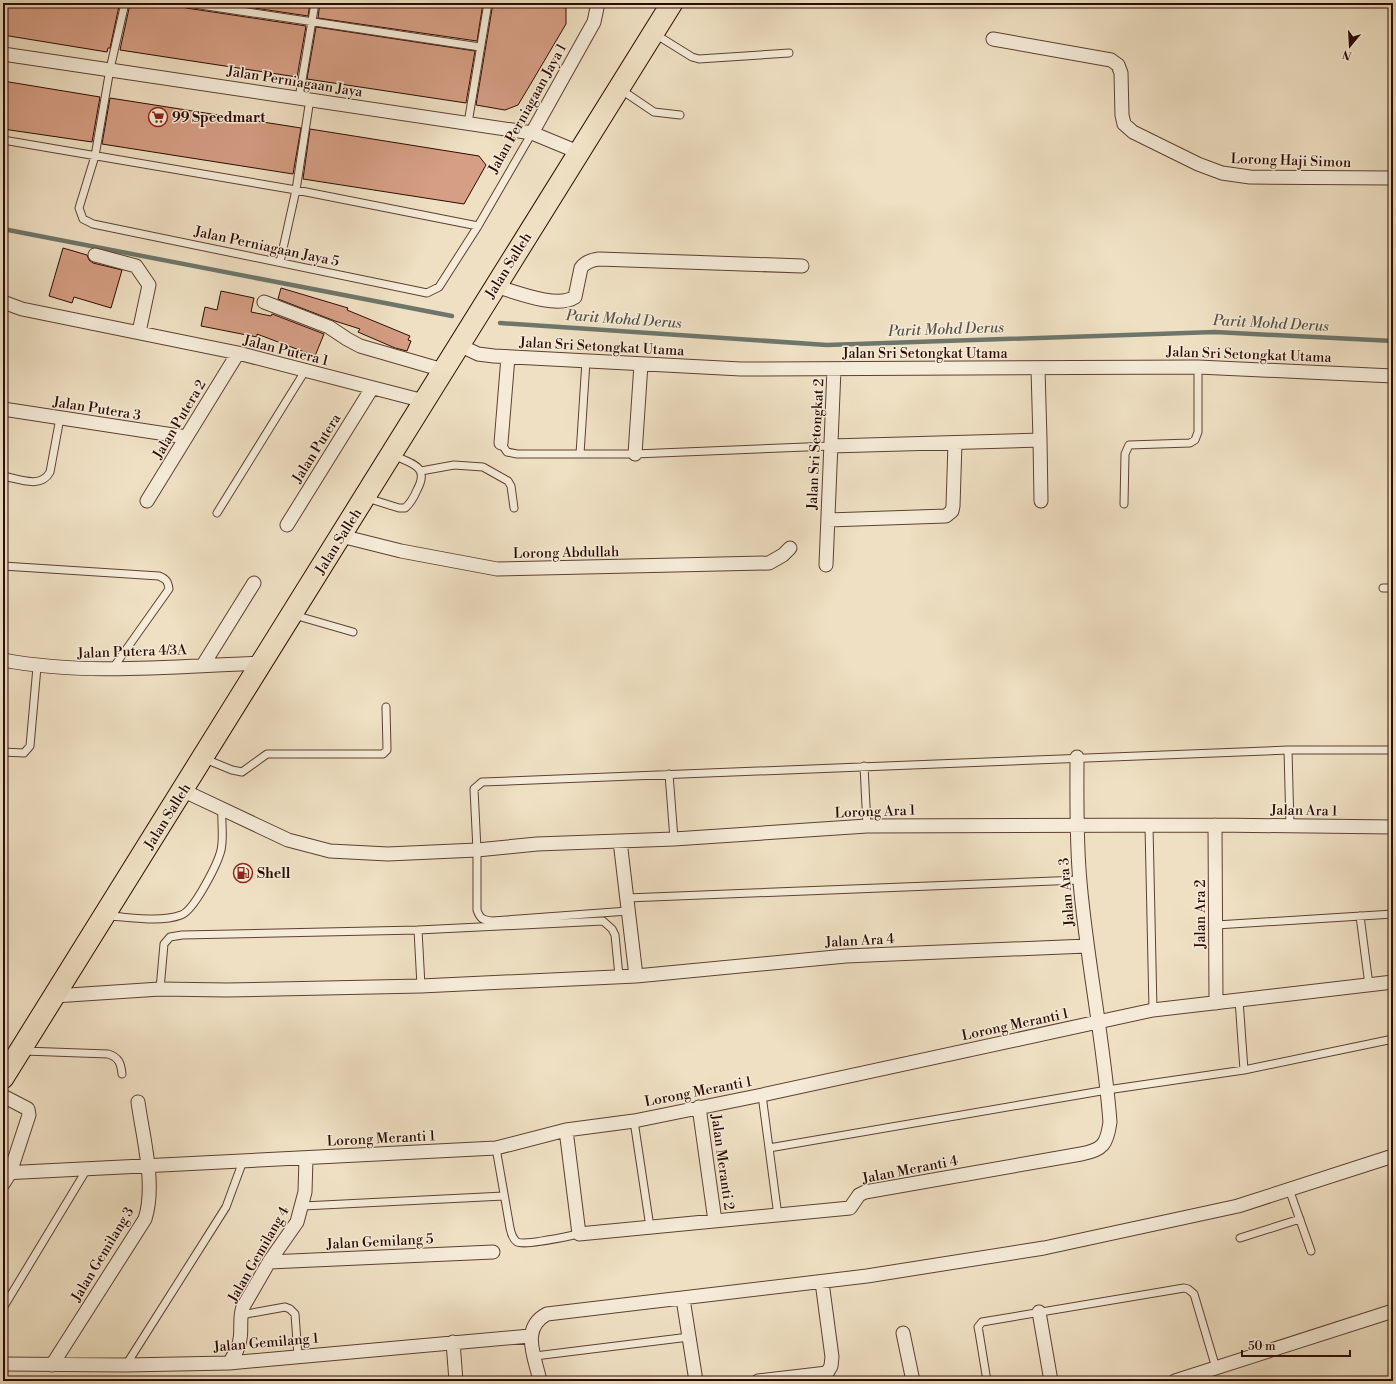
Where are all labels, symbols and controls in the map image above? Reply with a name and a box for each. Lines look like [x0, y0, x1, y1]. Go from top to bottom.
north arrow [1330, 26, 1370, 66]
street label: Jalan Perniagaan Jaya 1 [484, 40, 571, 178]
text: N [1341, 46, 1354, 63]
street label: Jalan Perniagaan Jaya [225, 62, 365, 102]
supermarket icon: 99 Speedmart [147, 106, 169, 128]
place label: 99 Speedmart [172, 109, 266, 127]
street label: Lorong Haji Simon [1230, 150, 1352, 172]
street label: Jalan Perniagaan Jaya 5 [192, 223, 341, 271]
street label: Jalan Salleh [481, 229, 537, 303]
water label: Parit Mohd Derus [564, 306, 683, 333]
water label: Parit Mohd Derus [1212, 311, 1330, 336]
water label: Parit Mohd Derus [887, 318, 1005, 341]
street label: Jalan Putera 1 [240, 331, 330, 370]
street label: Jalan Sri Setongkat Utama [518, 334, 686, 360]
street label: Jalan Sri Setongkat Utama [1165, 343, 1333, 367]
street label: Jalan Sri Setongkat Utama [841, 345, 1008, 363]
street label: Jalan Putera 2 [149, 377, 210, 463]
street label: Jalan Sri Setongkat 2 [804, 378, 828, 511]
street label: Jalan Putera 3 [51, 393, 142, 425]
street label: Jalan Putera [288, 410, 346, 487]
street label: Jalan Salleh [311, 505, 367, 579]
street label: Lorong Abdullah [513, 543, 620, 563]
street label: Jalan Putera 4/3A [76, 641, 187, 663]
street label: Jalan Salleh [140, 780, 196, 854]
street label: Jalan Ara 1 [1269, 801, 1338, 821]
street label: Lorong Ara 1 [834, 802, 916, 822]
street label: Jalan Ara 3 [1055, 857, 1079, 928]
fuel station icon: Shell [232, 862, 254, 884]
place label: Shell [257, 865, 291, 883]
street label: Jalan Ara 2 [1192, 879, 1210, 950]
street label: Jalan Ara 4 [824, 930, 895, 952]
street label: Lorong Meranti 1 [960, 1005, 1070, 1045]
street label: Lorong Meranti 1 [643, 1073, 753, 1111]
street label: Jalan Meranti 2 [706, 1112, 738, 1211]
street label: Lorong Meranti 1 [326, 1127, 436, 1151]
street label: Jalan Meranti 4 [860, 1152, 960, 1188]
street label: Jalan Gemilang 4 [224, 1203, 294, 1307]
street label: Jalan Gemilang 3 [67, 1204, 138, 1306]
street label: Jalan Gemilang 5 [325, 1230, 434, 1254]
street label: Jalan Gemilang 1 [212, 1329, 319, 1357]
scale bar [1242, 1332, 1350, 1358]
text: 50 m [1248, 1339, 1276, 1354]

